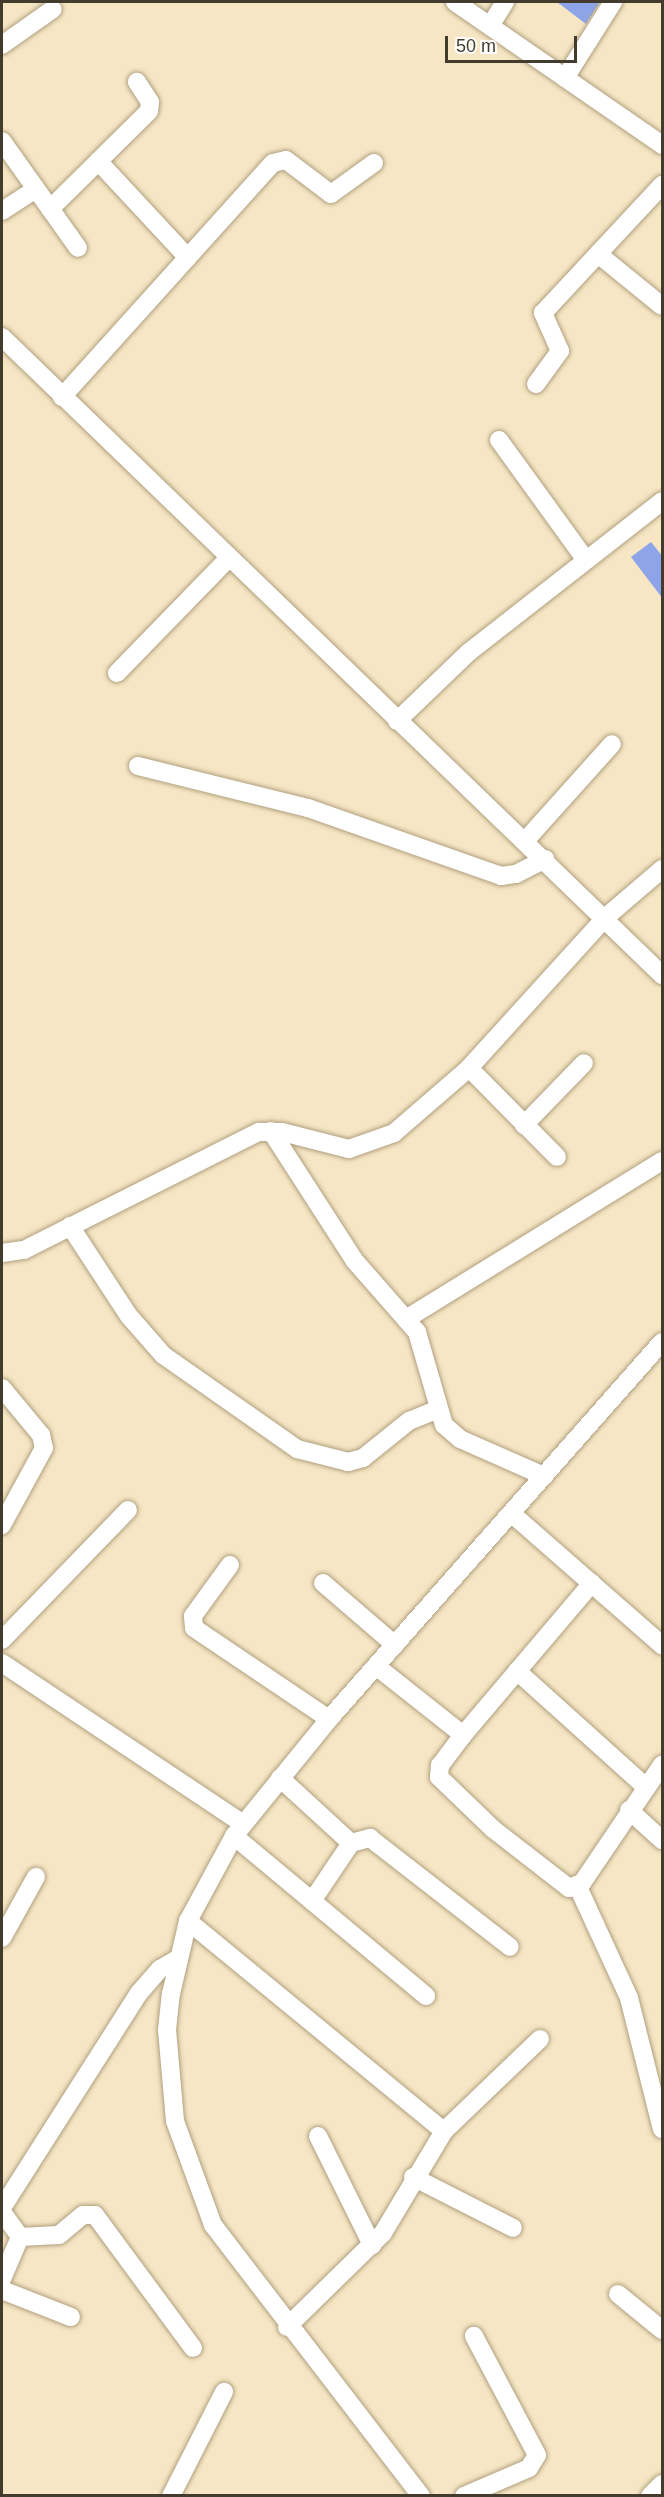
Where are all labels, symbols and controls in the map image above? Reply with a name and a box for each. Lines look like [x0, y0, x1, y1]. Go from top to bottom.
scale bar [448, 24, 580, 62]
text: 50 m [456, 36, 496, 56]

